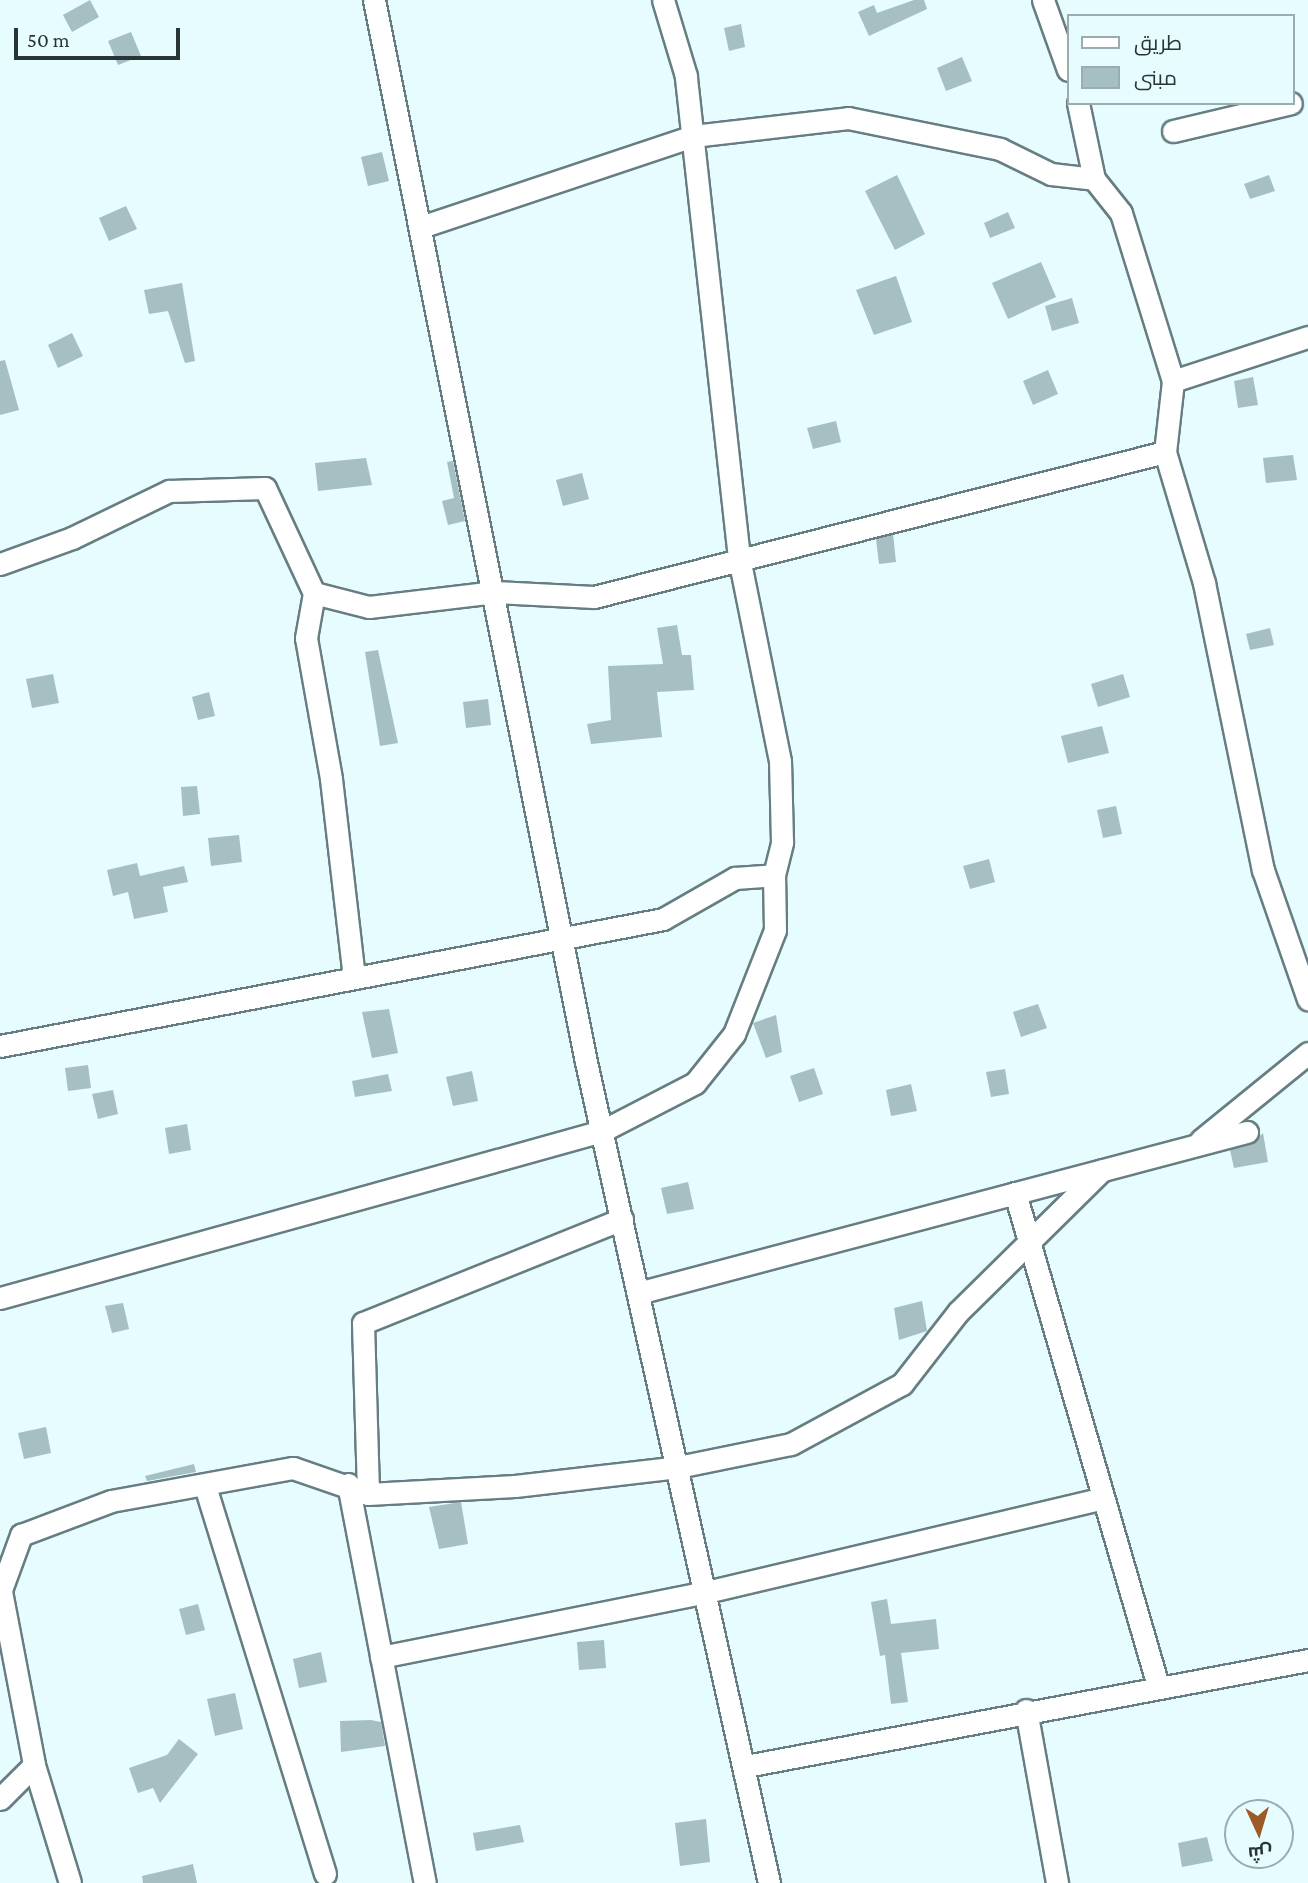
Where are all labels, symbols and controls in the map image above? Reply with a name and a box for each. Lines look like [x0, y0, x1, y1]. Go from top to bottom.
scale bar [18, 14, 184, 58]
legend [1066, 14, 1294, 105]
text: 50 m [27, 28, 70, 52]
text: طريق [1134, 31, 1182, 55]
text: مبنى [1134, 66, 1177, 90]
north arrow [1224, 1799, 1294, 1869]
text: ش [1247, 1842, 1273, 1865]

